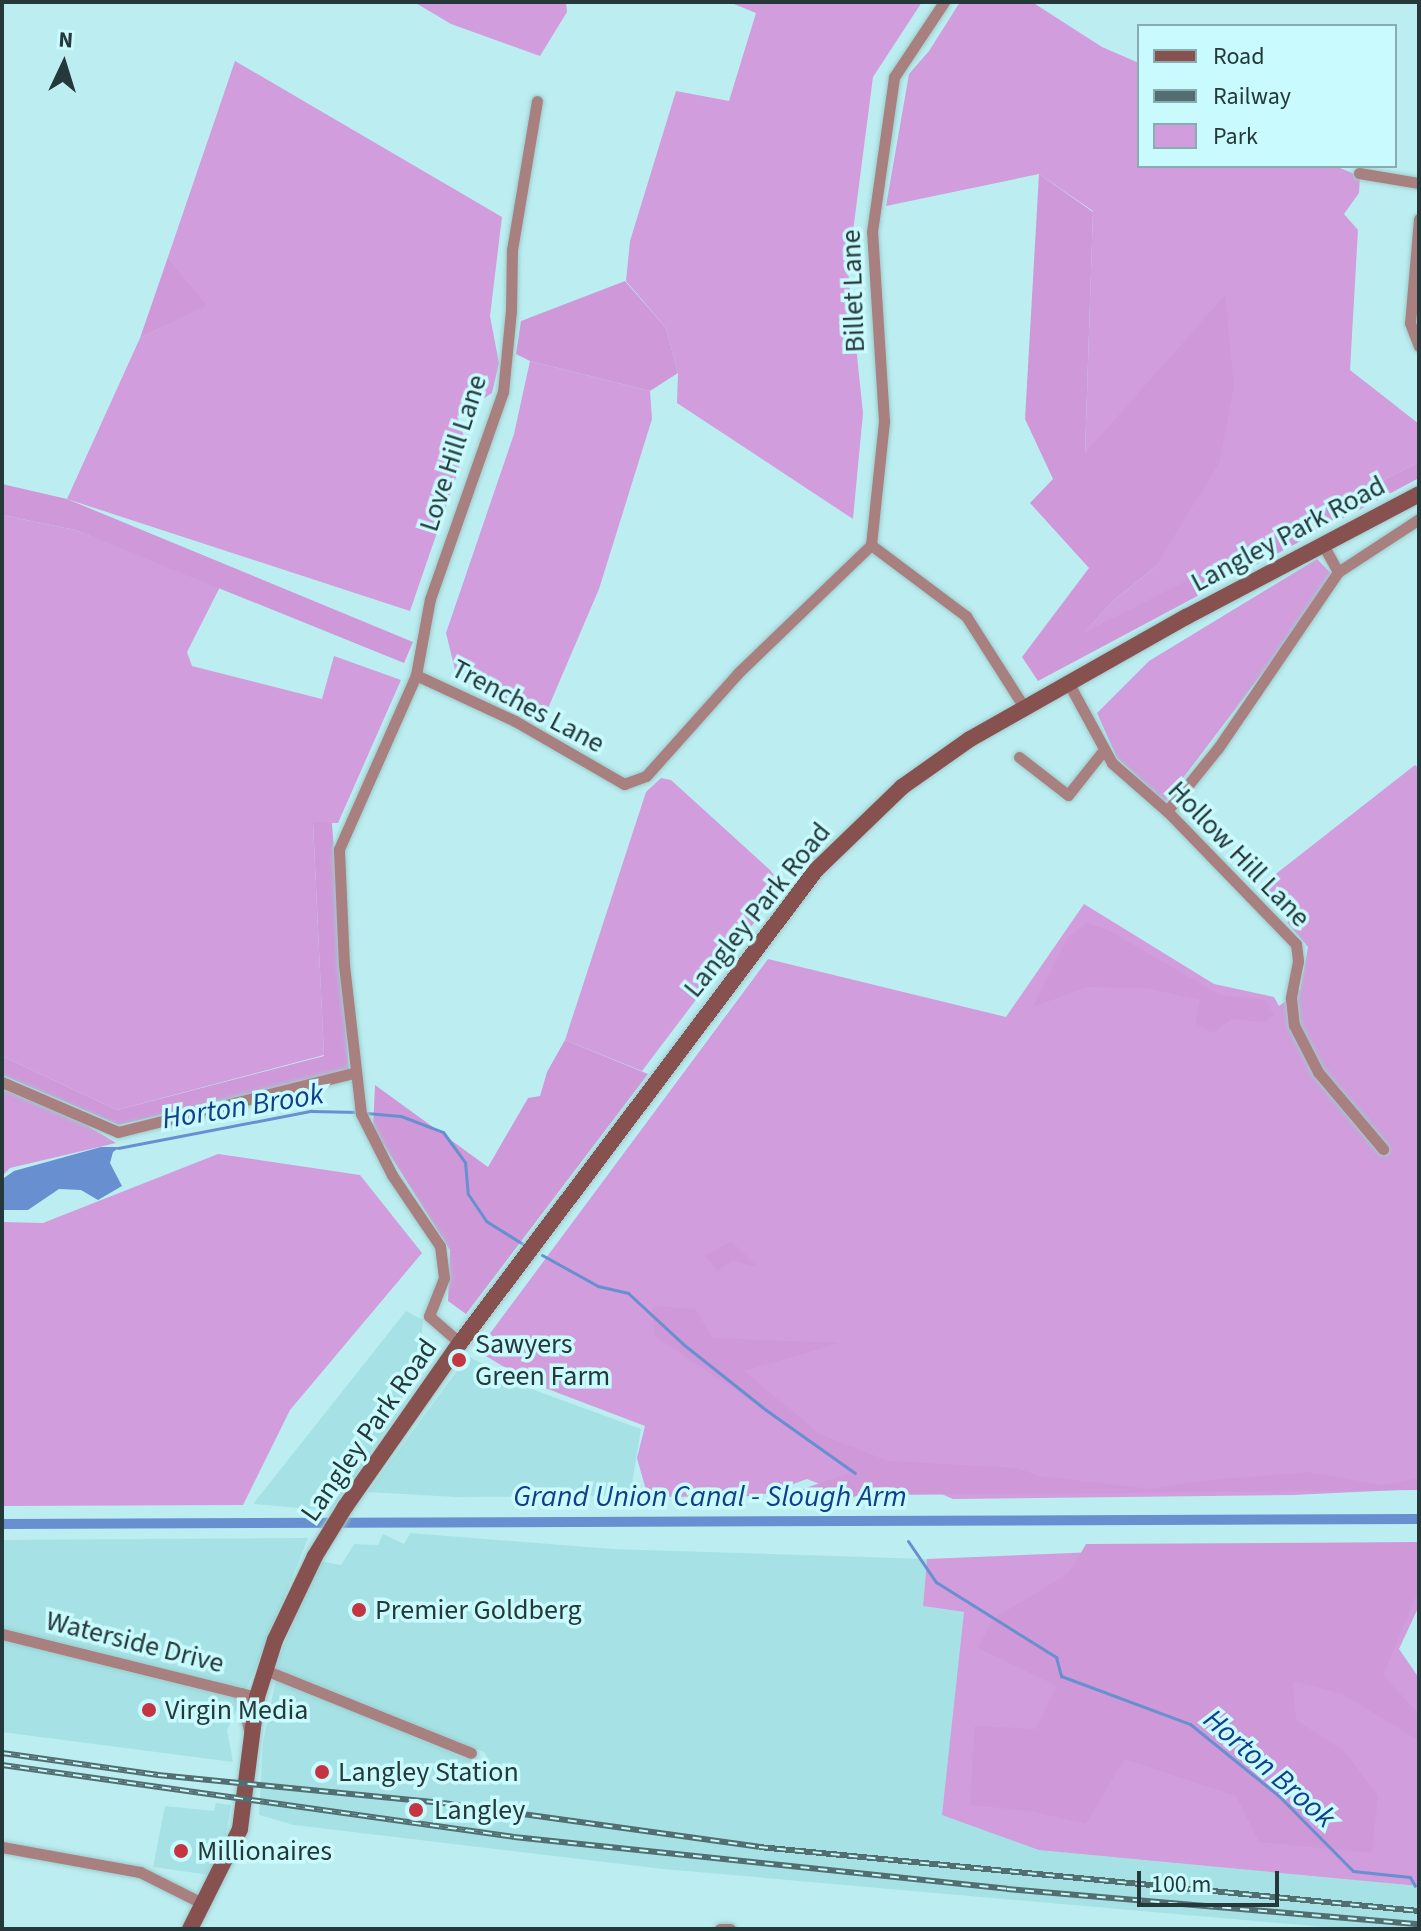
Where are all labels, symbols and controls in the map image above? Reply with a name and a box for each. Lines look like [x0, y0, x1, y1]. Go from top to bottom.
north arrow [24, 24, 104, 104]
text: N [57, 24, 74, 57]
legend [1137, 24, 1397, 168]
text: Road [1213, 39, 1265, 74]
text: Railway [1213, 79, 1291, 114]
text: Park [1213, 119, 1258, 154]
street label: Billet Lane [834, 229, 872, 353]
street label: Love Hill Lane [412, 370, 494, 536]
street label: Langley Park Road [1185, 469, 1391, 599]
street label: Trenches Lane [446, 652, 610, 760]
street label: Hollow Hill Lane [1161, 774, 1317, 934]
street label: Langley Park Road [676, 816, 838, 1004]
water label: Horton Brook [160, 1076, 326, 1138]
place label: Sawyers Green Farm [475, 1327, 610, 1393]
street label: Langley Park Road [294, 1332, 444, 1528]
marker: Sawyers Green Farm [450, 1351, 468, 1369]
water label: Grand Union Canal - Slough Arm [513, 1479, 907, 1515]
place label: Premier Goldberg [375, 1593, 582, 1627]
marker: Premier Goldberg [350, 1601, 368, 1619]
street label: Waterside Drive [43, 1604, 227, 1680]
place label: Virgin Media [165, 1693, 308, 1727]
marker: Virgin Media [140, 1701, 158, 1719]
water label: Horton Brook [1196, 1702, 1342, 1836]
place label: Langley Station [338, 1755, 519, 1789]
marker: Langley Station [313, 1763, 331, 1781]
place label: Langley [434, 1793, 525, 1827]
marker: Langley [405, 1799, 427, 1821]
place label: Millionaires [197, 1834, 332, 1868]
marker: Millionaires [172, 1842, 190, 1860]
scale bar [1141, 1855, 1283, 1905]
text: 100 m [1151, 1867, 1211, 1902]

